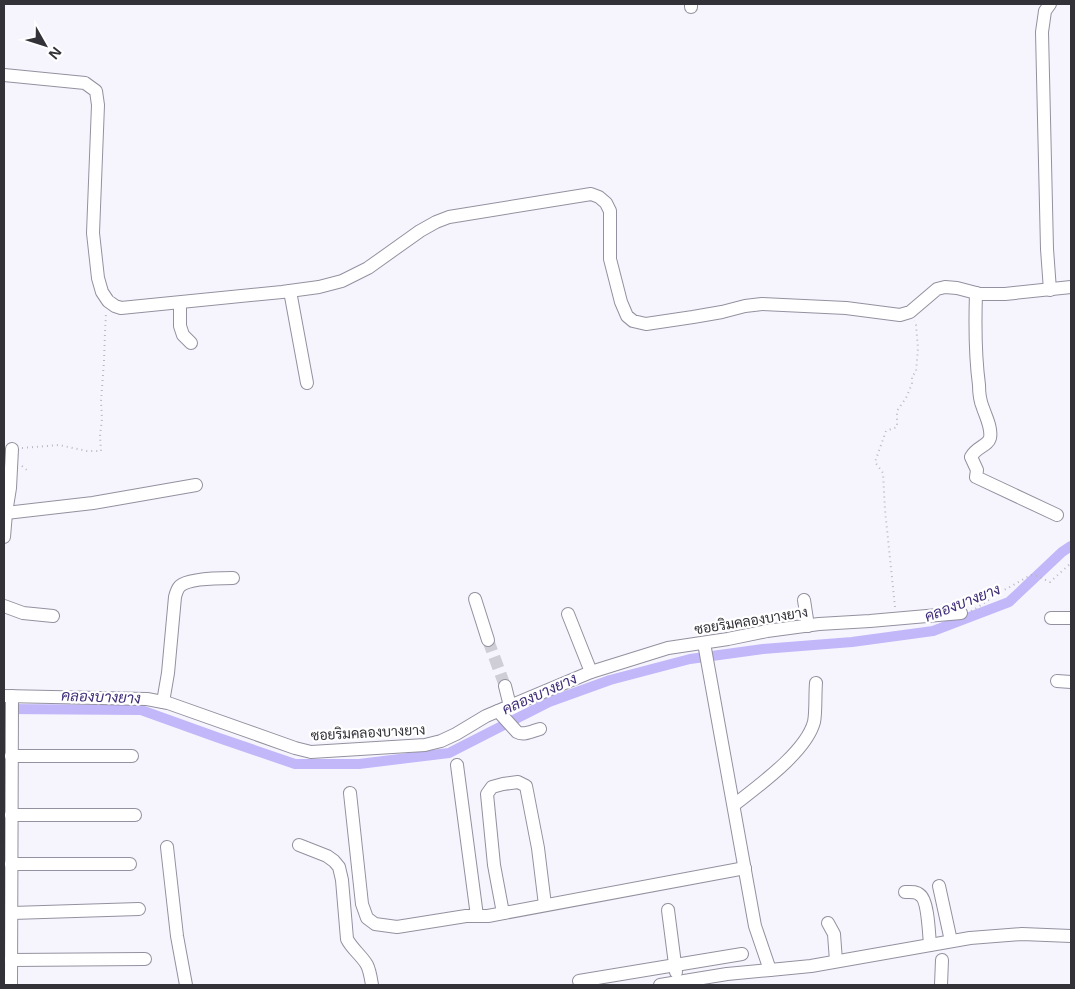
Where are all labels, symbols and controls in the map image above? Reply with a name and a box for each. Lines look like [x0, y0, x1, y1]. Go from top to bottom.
north arrow [20, 20, 70, 70]
text: N [45, 43, 66, 64]
water label: คลองบางยาง [921, 578, 1003, 626]
street label: ซอยริมคลองบางยาง [693, 602, 809, 638]
water label: คลองบางยาง [498, 668, 580, 718]
water label: คลองบางยาง [61, 685, 141, 707]
street label: ซอยริมคลองบางยาง [310, 720, 426, 744]

